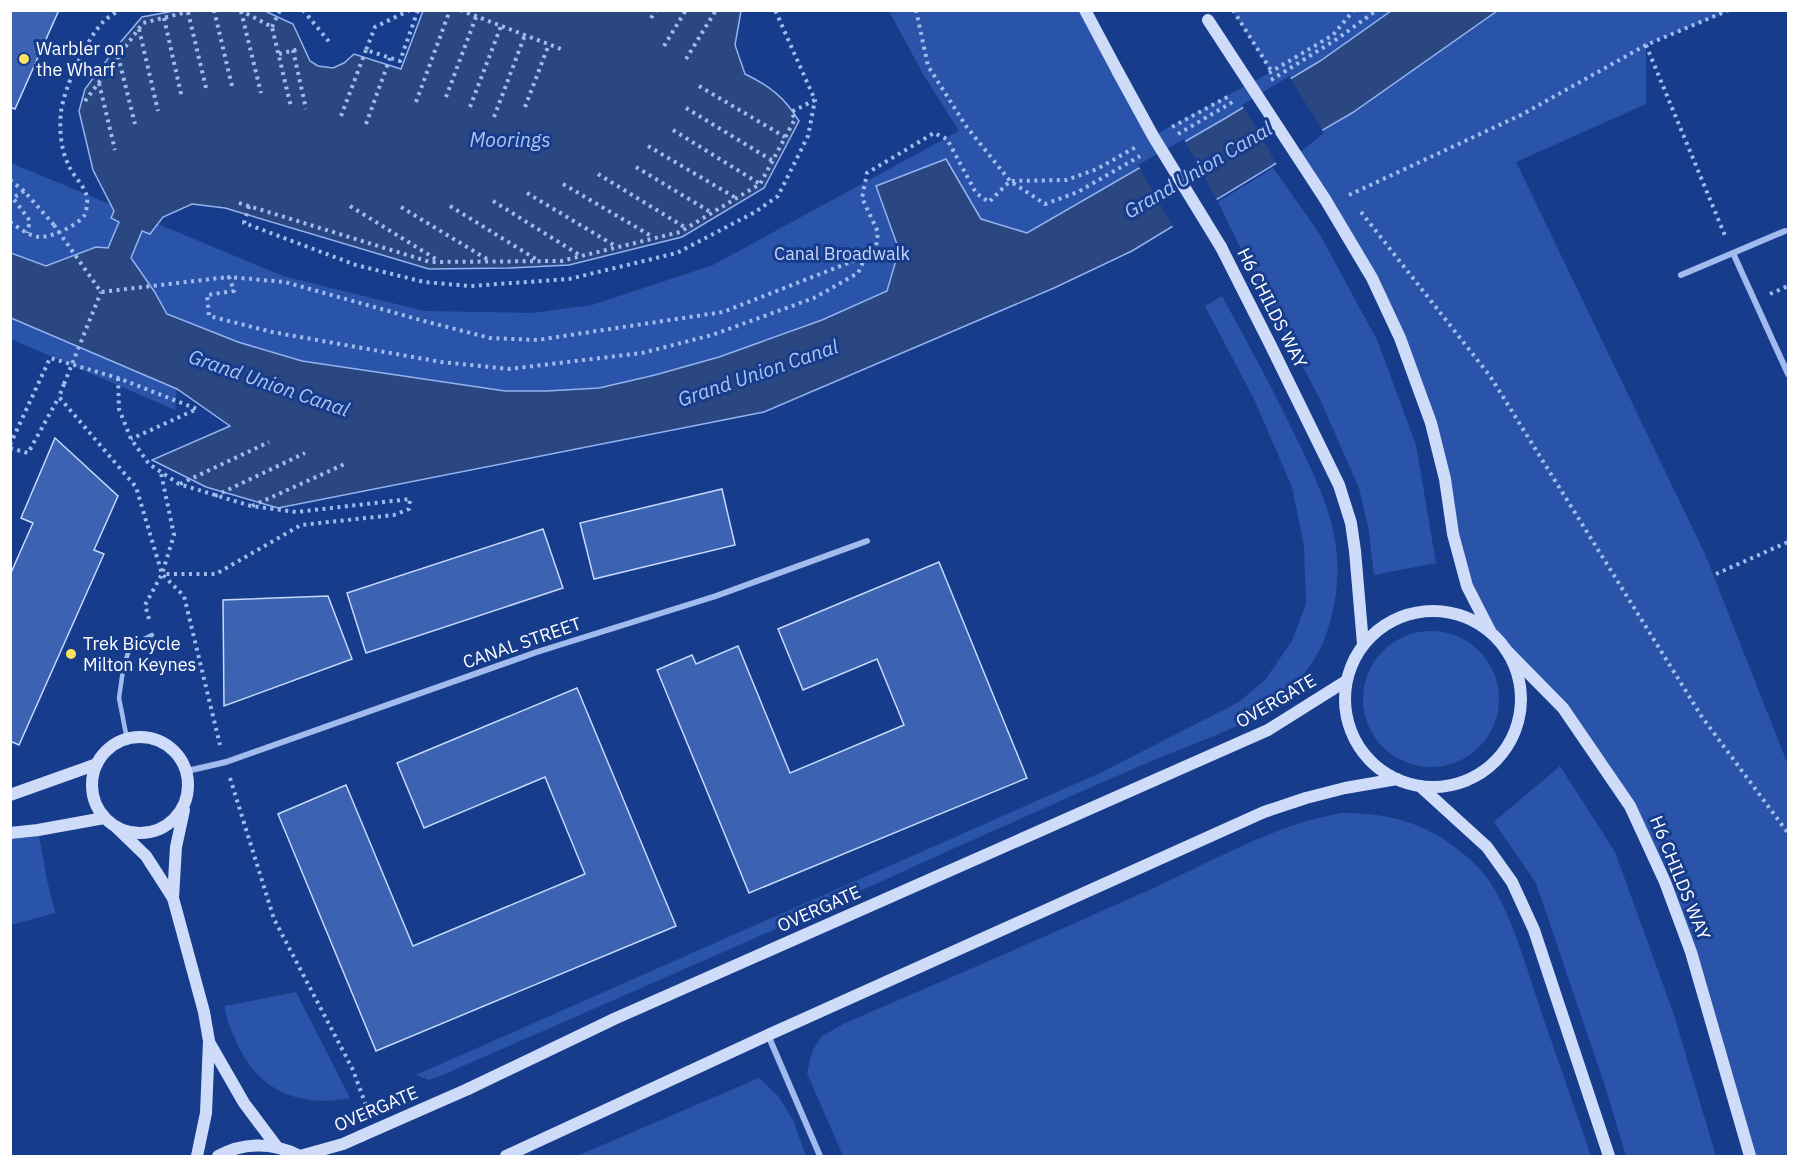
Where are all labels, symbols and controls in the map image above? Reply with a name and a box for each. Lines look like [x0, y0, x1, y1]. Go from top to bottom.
place label: Warbler on the Wharf [36, 37, 124, 81]
marker: Warbler on the Wharf [17, 52, 31, 66]
water label: Grand Union Canal [1119, 114, 1277, 224]
water label: Moorings [469, 126, 551, 153]
park label: Canal Broadwalk [774, 242, 910, 265]
street label: H6 CHILDS WAY [1232, 244, 1313, 372]
water label: Grand Union Canal [674, 332, 842, 413]
water label: Grand Union Canal [185, 342, 354, 423]
street label: CANAL STREET [460, 612, 584, 674]
place label: Trek Bicycle Milton Keynes [83, 632, 196, 676]
marker: Trek Bicycle Milton Keynes [64, 647, 78, 661]
street label: OVERGATE [1231, 668, 1320, 733]
street label: H6 CHILDS WAY [1645, 812, 1716, 944]
street label: OVERGATE [773, 880, 864, 937]
street label: OVERGATE [330, 1081, 421, 1137]

